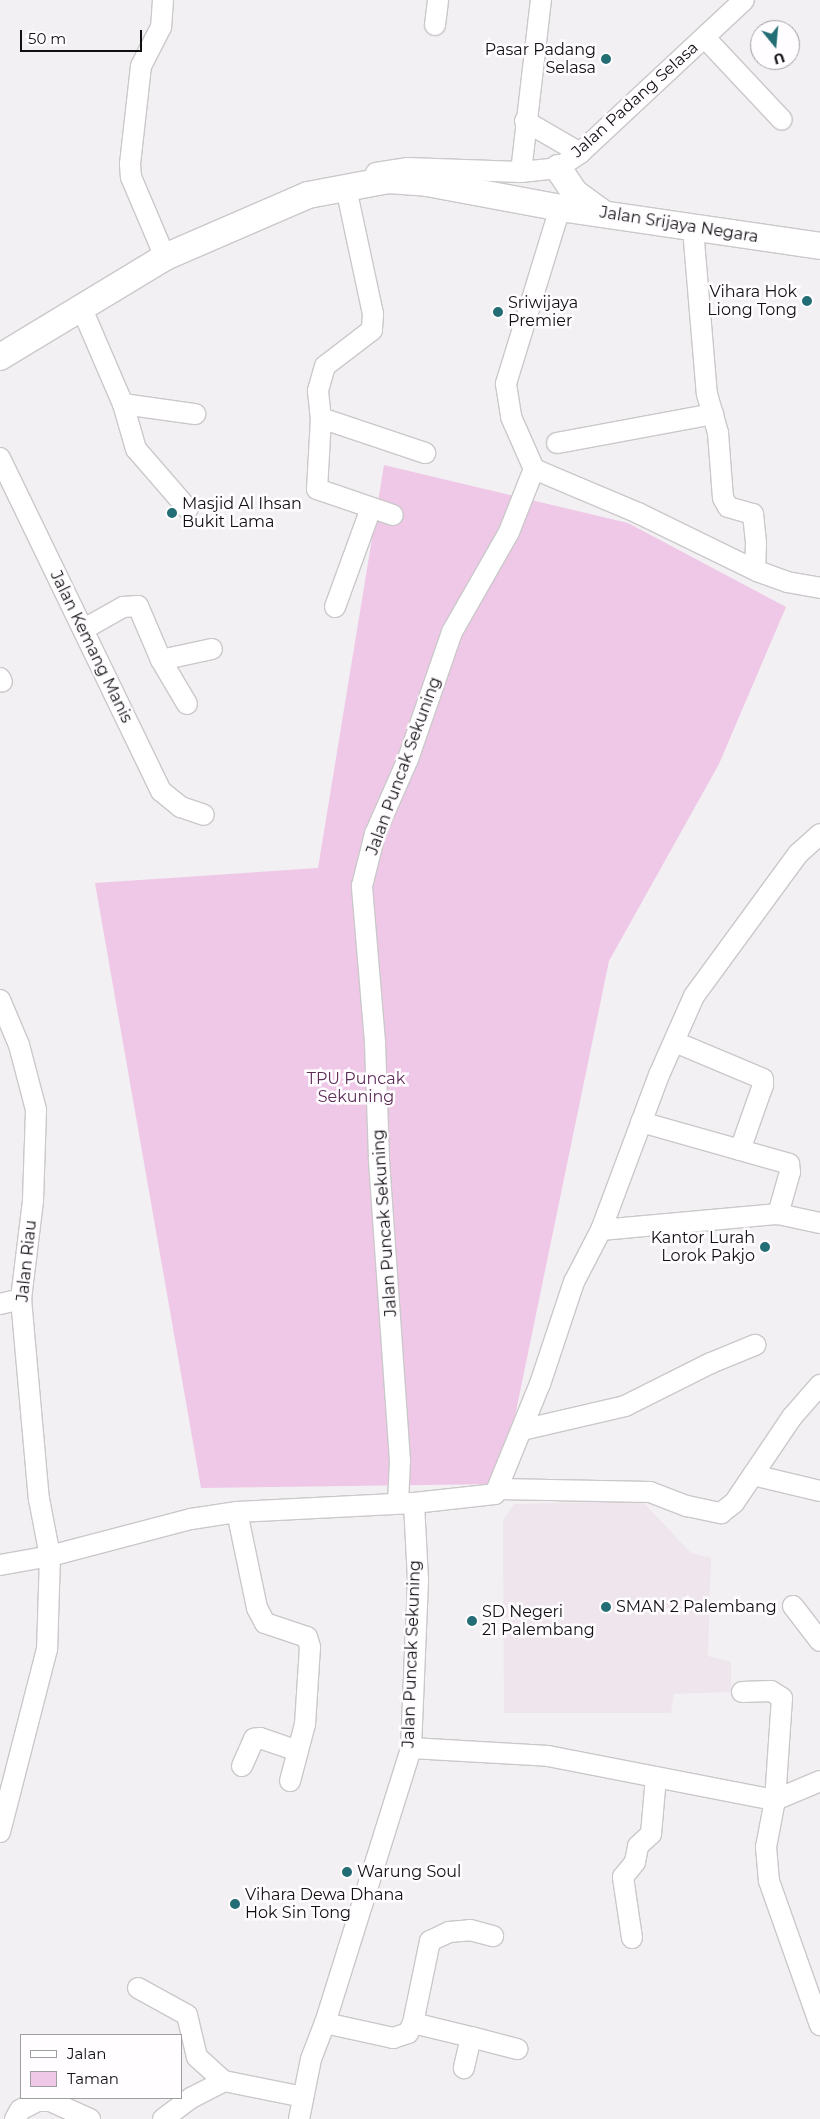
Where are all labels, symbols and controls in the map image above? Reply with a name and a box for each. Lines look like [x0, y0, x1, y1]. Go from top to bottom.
scale bar [22, 20, 145, 52]
north arrow [750, 20, 800, 70]
text: 50 m [28, 29, 66, 48]
street label: Jalan Padang Selasa [568, 38, 702, 162]
place label: Pasar Padang Selasa [485, 40, 596, 78]
text: U [771, 48, 787, 69]
marker: Pasar Padang Selasa [600, 53, 612, 65]
street label: Jalan Srijaya Negara [598, 203, 760, 247]
place label: Vihara Hok Liong Tong [707, 282, 797, 320]
place label: Sriwijaya Premier [508, 293, 578, 331]
marker: Vihara Hok Liong Tong [801, 295, 813, 307]
marker: Sriwijaya Premier [492, 306, 504, 318]
place label: Masjid Al Ihsan Bukit Lama [182, 494, 302, 532]
marker: Masjid Al Ihsan Bukit Lama [166, 507, 178, 519]
street label: Jalan Kemang Manis [46, 568, 136, 726]
street label: Jalan Puncak Sekuning [363, 674, 445, 858]
park label: TPU Puncak Sekuning [307, 1069, 405, 1107]
street label: Jalan Puncak Sekuning [369, 1129, 401, 1317]
street label: Jalan Riau [13, 1219, 41, 1303]
place label: Kantor Lurah Lorok Pakjo [651, 1228, 755, 1266]
marker: Kantor Lurah Lorok Pakjo [759, 1241, 771, 1253]
street label: Jalan Puncak Sekuning [399, 1560, 425, 1748]
place label: SMAN 2 Palembang [616, 1597, 777, 1617]
marker: SMAN 2 Palembang [600, 1601, 612, 1613]
place label: SD Negeri 21 Palembang [482, 1602, 595, 1640]
marker: SD Negeri 21 Palembang [466, 1615, 478, 1627]
place label: Warung Soul [357, 1862, 461, 1882]
marker: Warung Soul [341, 1866, 353, 1878]
place label: Vihara Dewa Dhana Hok Sin Tong [245, 1885, 404, 1923]
marker: Vihara Dewa Dhana Hok Sin Tong [229, 1898, 241, 1910]
legend [20, 2034, 182, 2099]
text: Jalan [67, 2044, 106, 2063]
text: Taman [67, 2069, 119, 2088]

